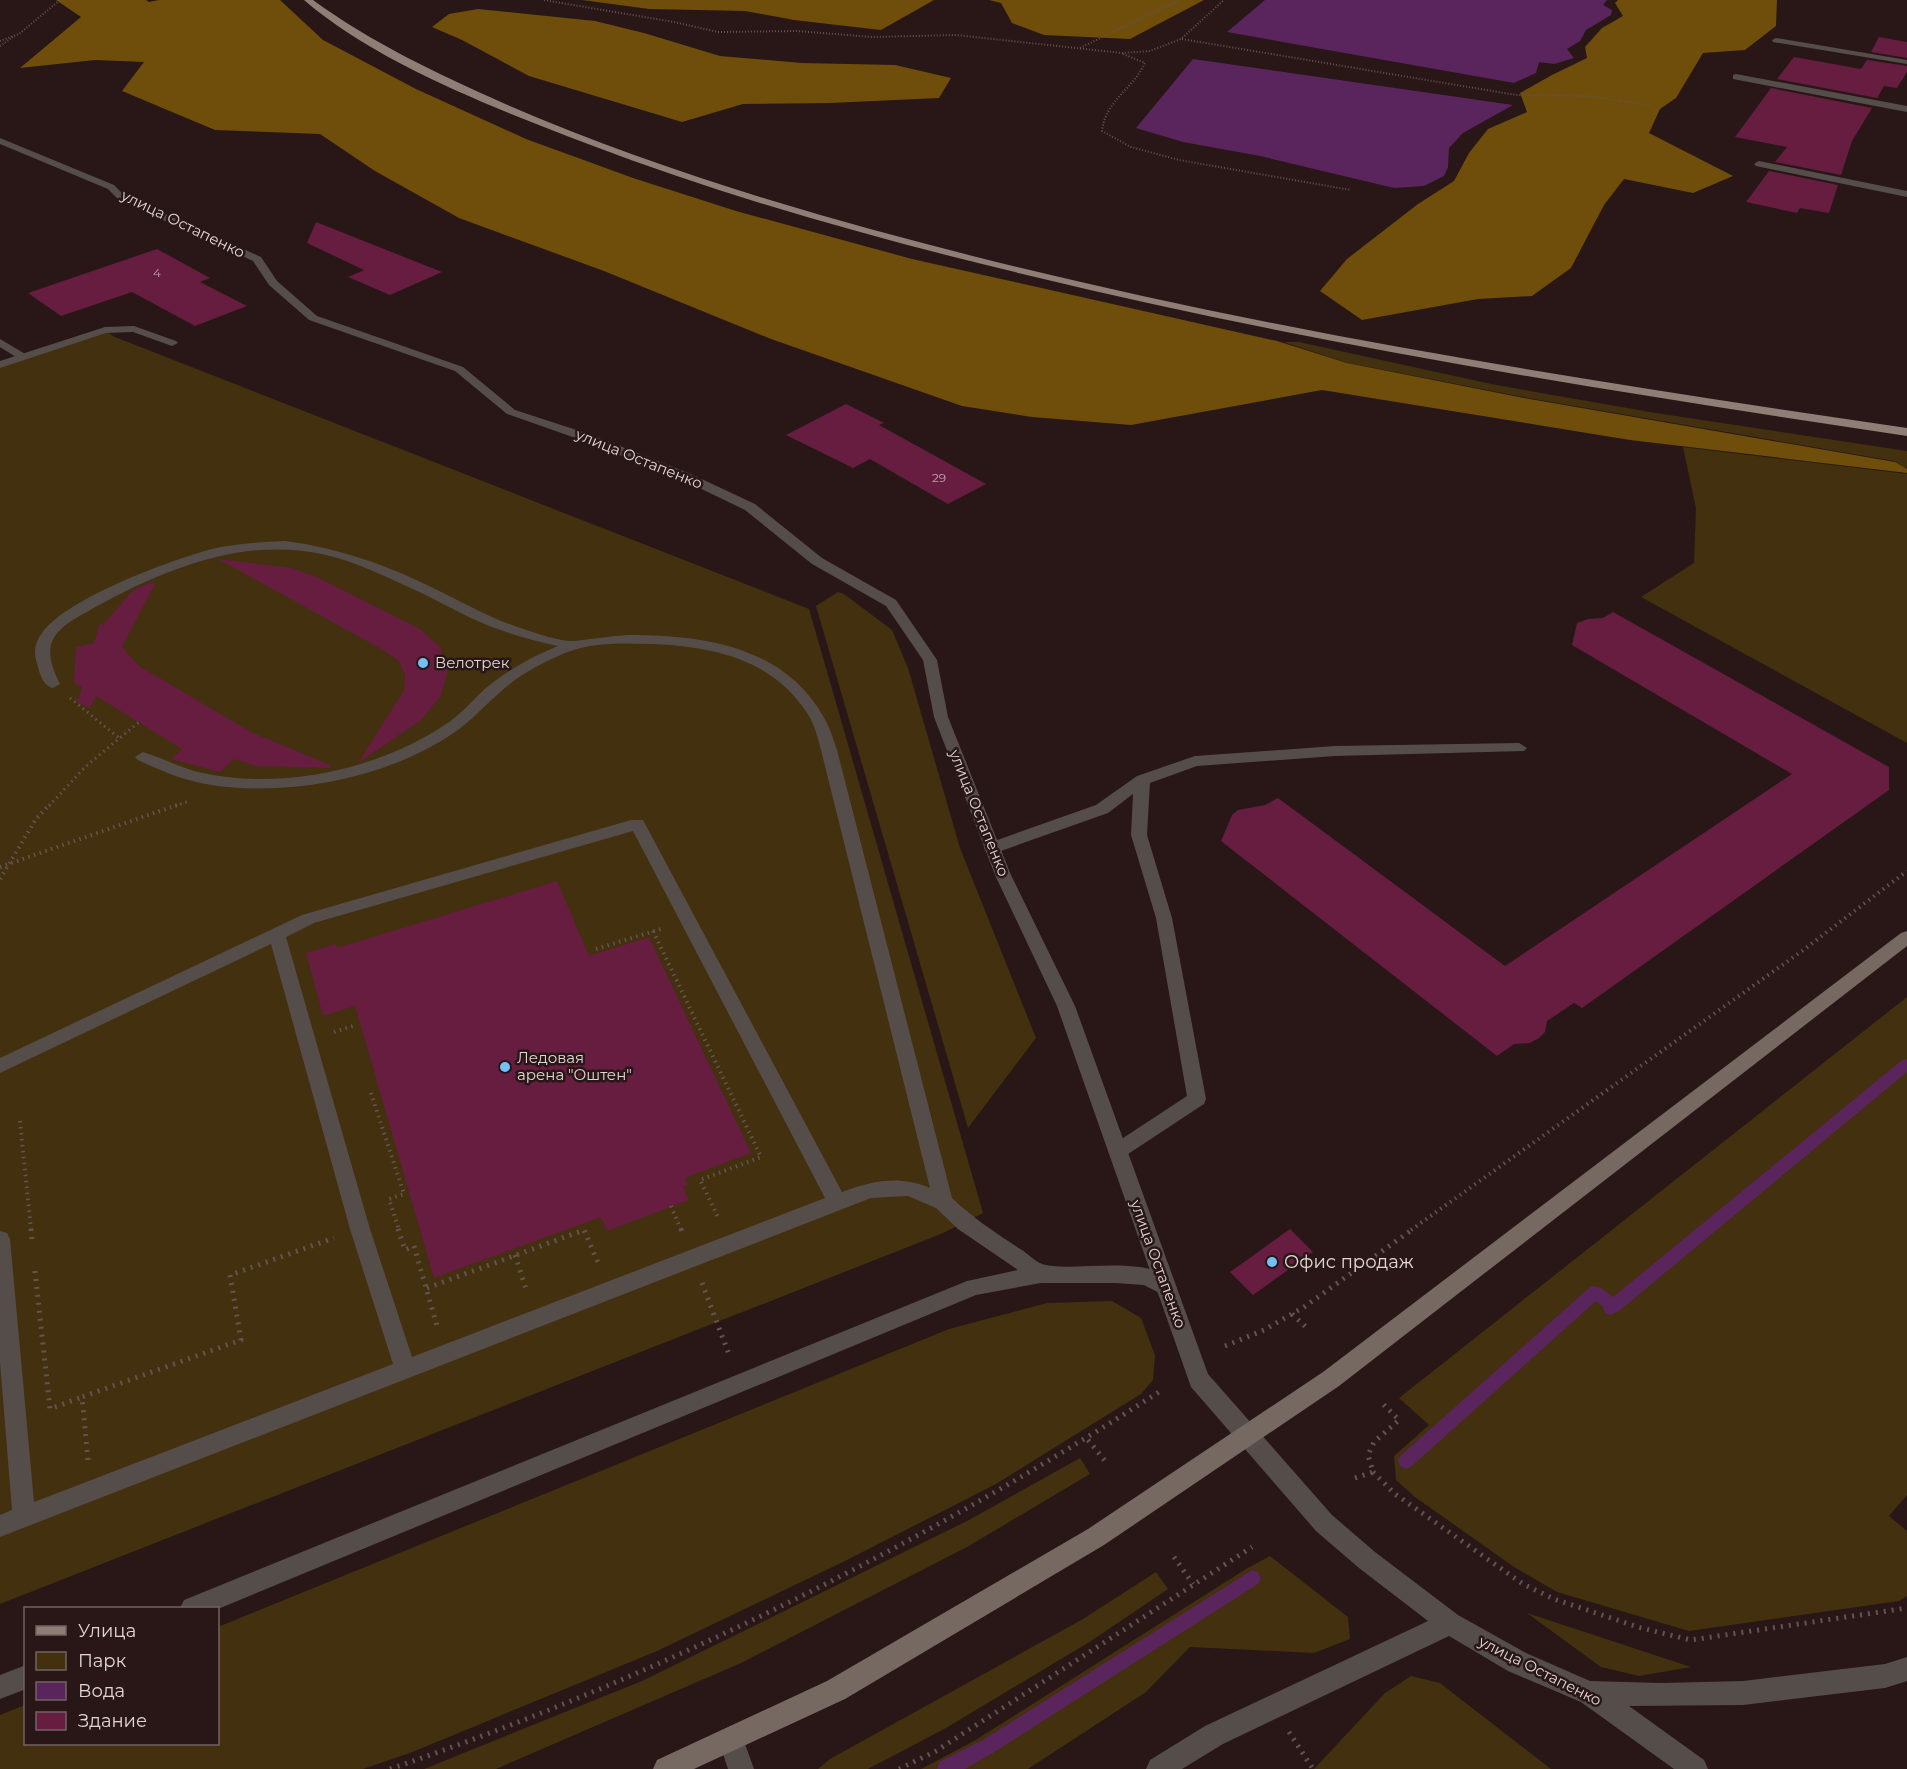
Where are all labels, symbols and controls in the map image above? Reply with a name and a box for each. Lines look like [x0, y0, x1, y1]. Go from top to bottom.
street label: улица Остапенко [117, 185, 248, 262]
house number: 4 [153, 265, 161, 280]
street label: улица Остапенко [572, 424, 705, 493]
house number: 29 [932, 470, 946, 485]
place label: Велотрек [435, 653, 510, 672]
marker: Велотрек [416, 656, 430, 670]
street label: улица Остапенко [945, 746, 1014, 879]
place label: Ледовая арена "Оштен" [517, 1048, 632, 1084]
marker: Ледовая арена "Оштен" [498, 1060, 512, 1074]
street label: улица Остапенко [1126, 1196, 1191, 1331]
place label: Офис продаж [1284, 1251, 1414, 1273]
marker: Офис продаж [1265, 1255, 1279, 1269]
legend [24, 1607, 219, 1745]
text: Улица [78, 1620, 136, 1642]
street label: улица Остапенко [1475, 1631, 1605, 1710]
text: Парк [78, 1650, 127, 1672]
text: Вода [78, 1680, 125, 1702]
text: Здание [78, 1710, 147, 1732]

